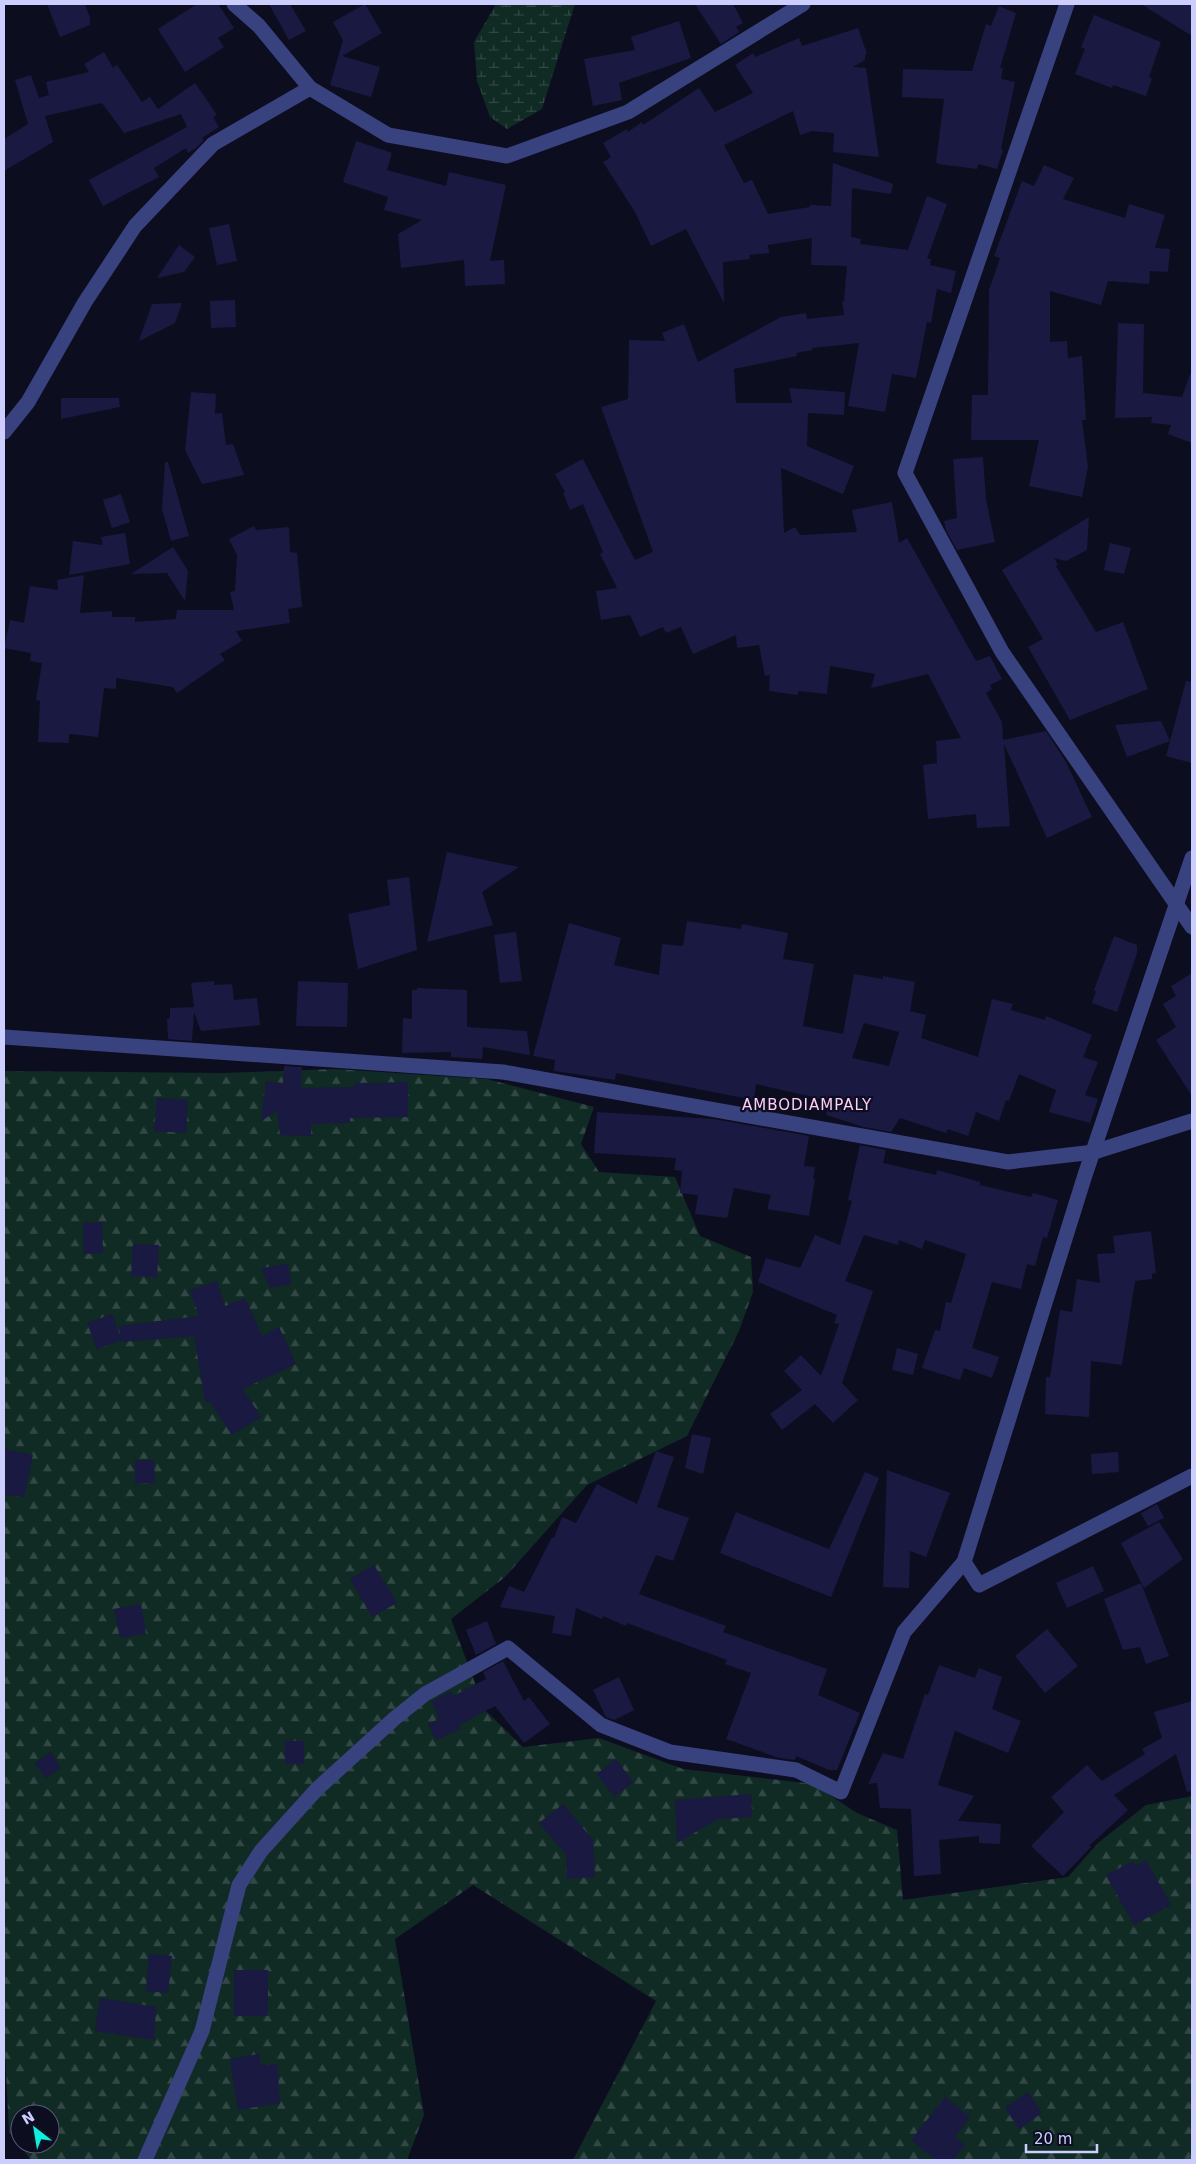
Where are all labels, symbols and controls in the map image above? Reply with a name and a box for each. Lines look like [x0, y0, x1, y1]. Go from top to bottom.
district label: AMBODIAMPALY [742, 1096, 872, 1114]
north arrow [10, 2104, 60, 2154]
text: N [19, 2108, 37, 2128]
scale bar [1026, 2122, 1097, 2154]
text: 20 m [1034, 2130, 1072, 2148]

